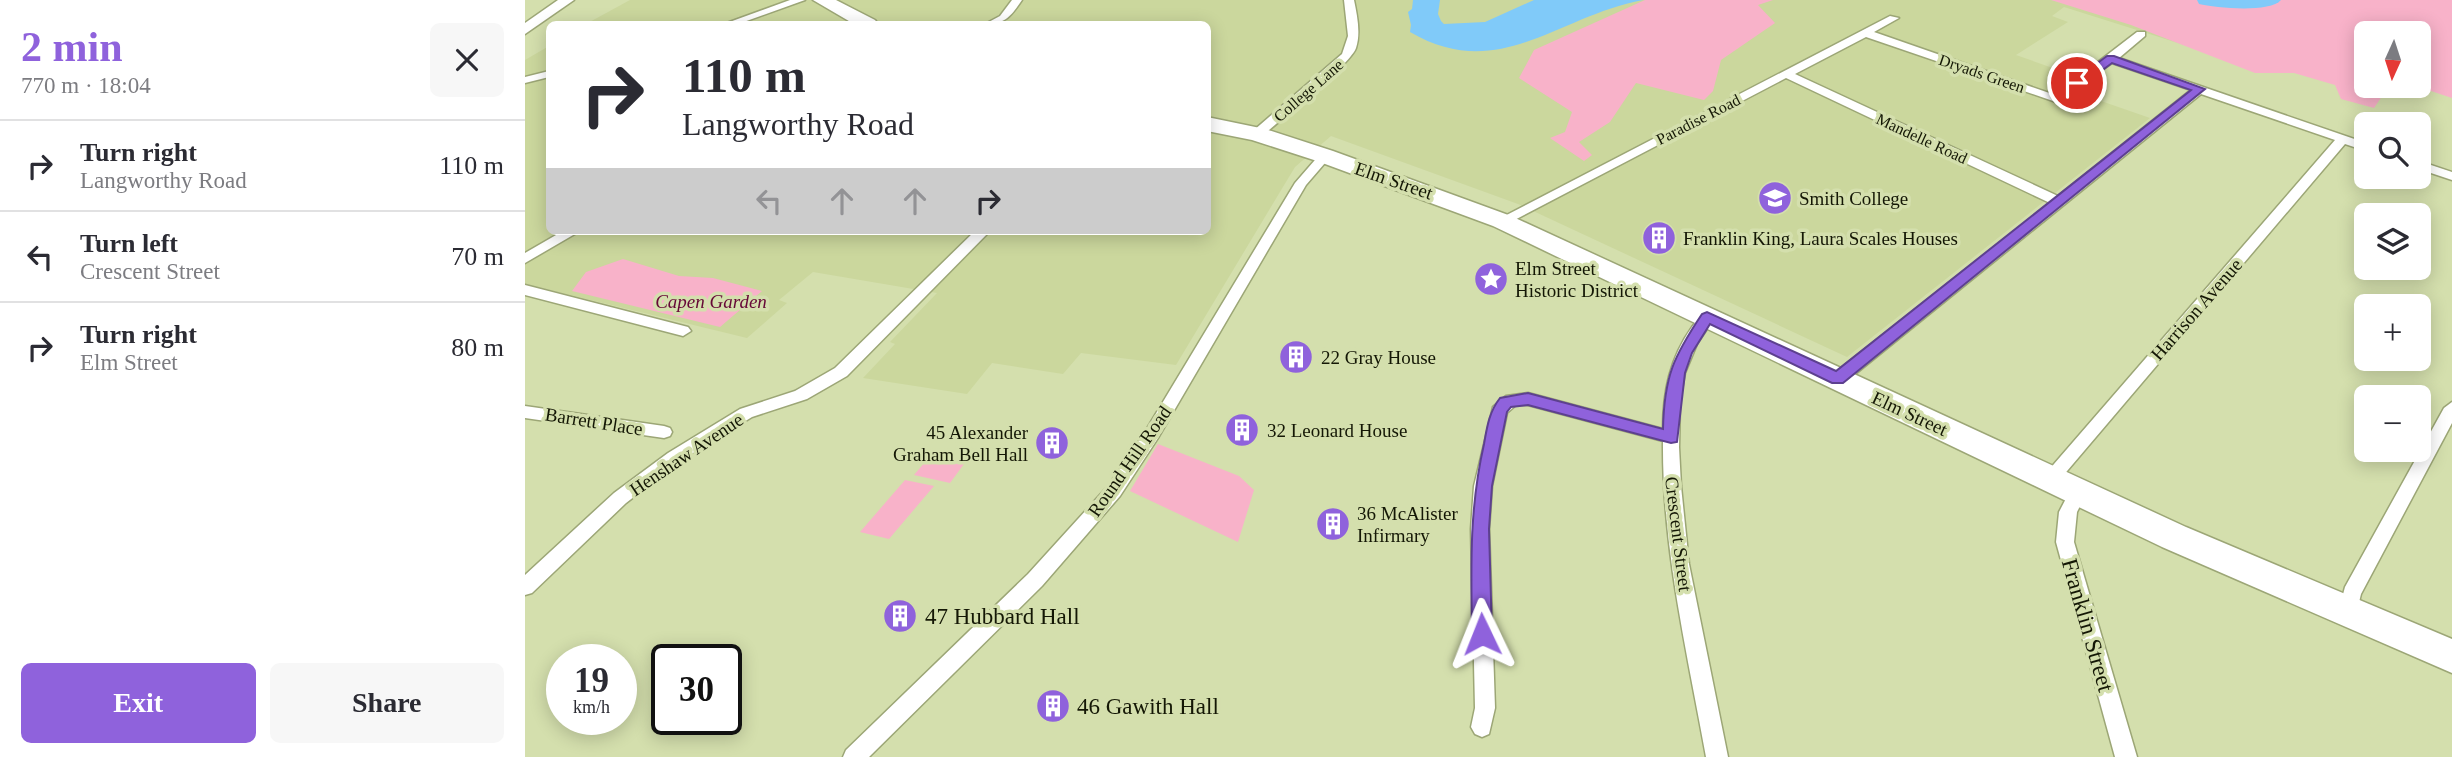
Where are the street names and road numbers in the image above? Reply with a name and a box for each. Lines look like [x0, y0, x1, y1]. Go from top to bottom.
street label: Dryads Green [1937, 51, 2027, 97]
street label: College Lane [1270, 56, 1347, 126]
street label: Paradise Road [1653, 91, 1743, 148]
street label: Mandelle Road [1874, 110, 1970, 167]
street label: Elm Street [1352, 157, 1436, 204]
street label: Harrison Avenue [2147, 254, 2246, 364]
street label: Elm Street [1869, 387, 1951, 440]
street label: Round Hill Road [1084, 402, 1176, 520]
street label: Barrett Place [544, 403, 644, 440]
street label: Henshaw Avenue [626, 409, 747, 500]
street label: Crescent Street [1661, 475, 1696, 593]
street label: Franklin Street [2057, 556, 2119, 695]

